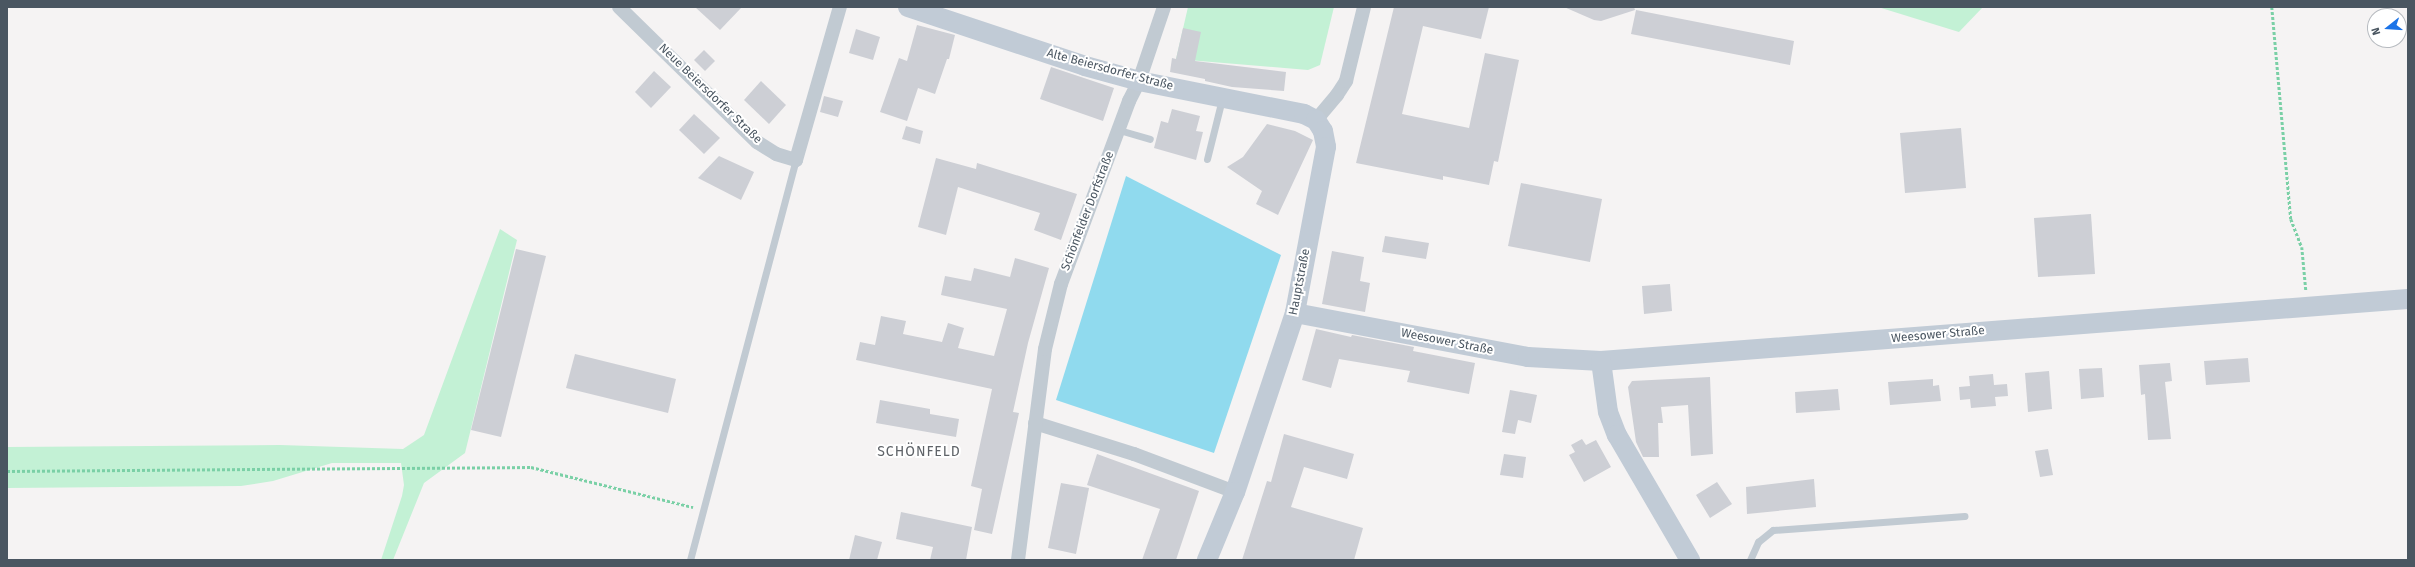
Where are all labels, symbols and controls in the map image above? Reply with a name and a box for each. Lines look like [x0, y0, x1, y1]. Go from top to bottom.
north arrow [2367, 8, 2407, 48]
text: N [2369, 26, 2383, 37]
street label: Neue Beiersdorfer Straße [656, 41, 764, 147]
street label: Alte Beiersdorfer Straße [1045, 46, 1175, 94]
street label: Schönfelder Dorfstraße [1059, 149, 1117, 273]
street label: Hauptstraße [1286, 248, 1314, 316]
street label: Weesower Straße [1891, 324, 1985, 346]
street label: Weesower Straße [1400, 326, 1494, 358]
district label: SCHÖNFELD [877, 444, 961, 460]

